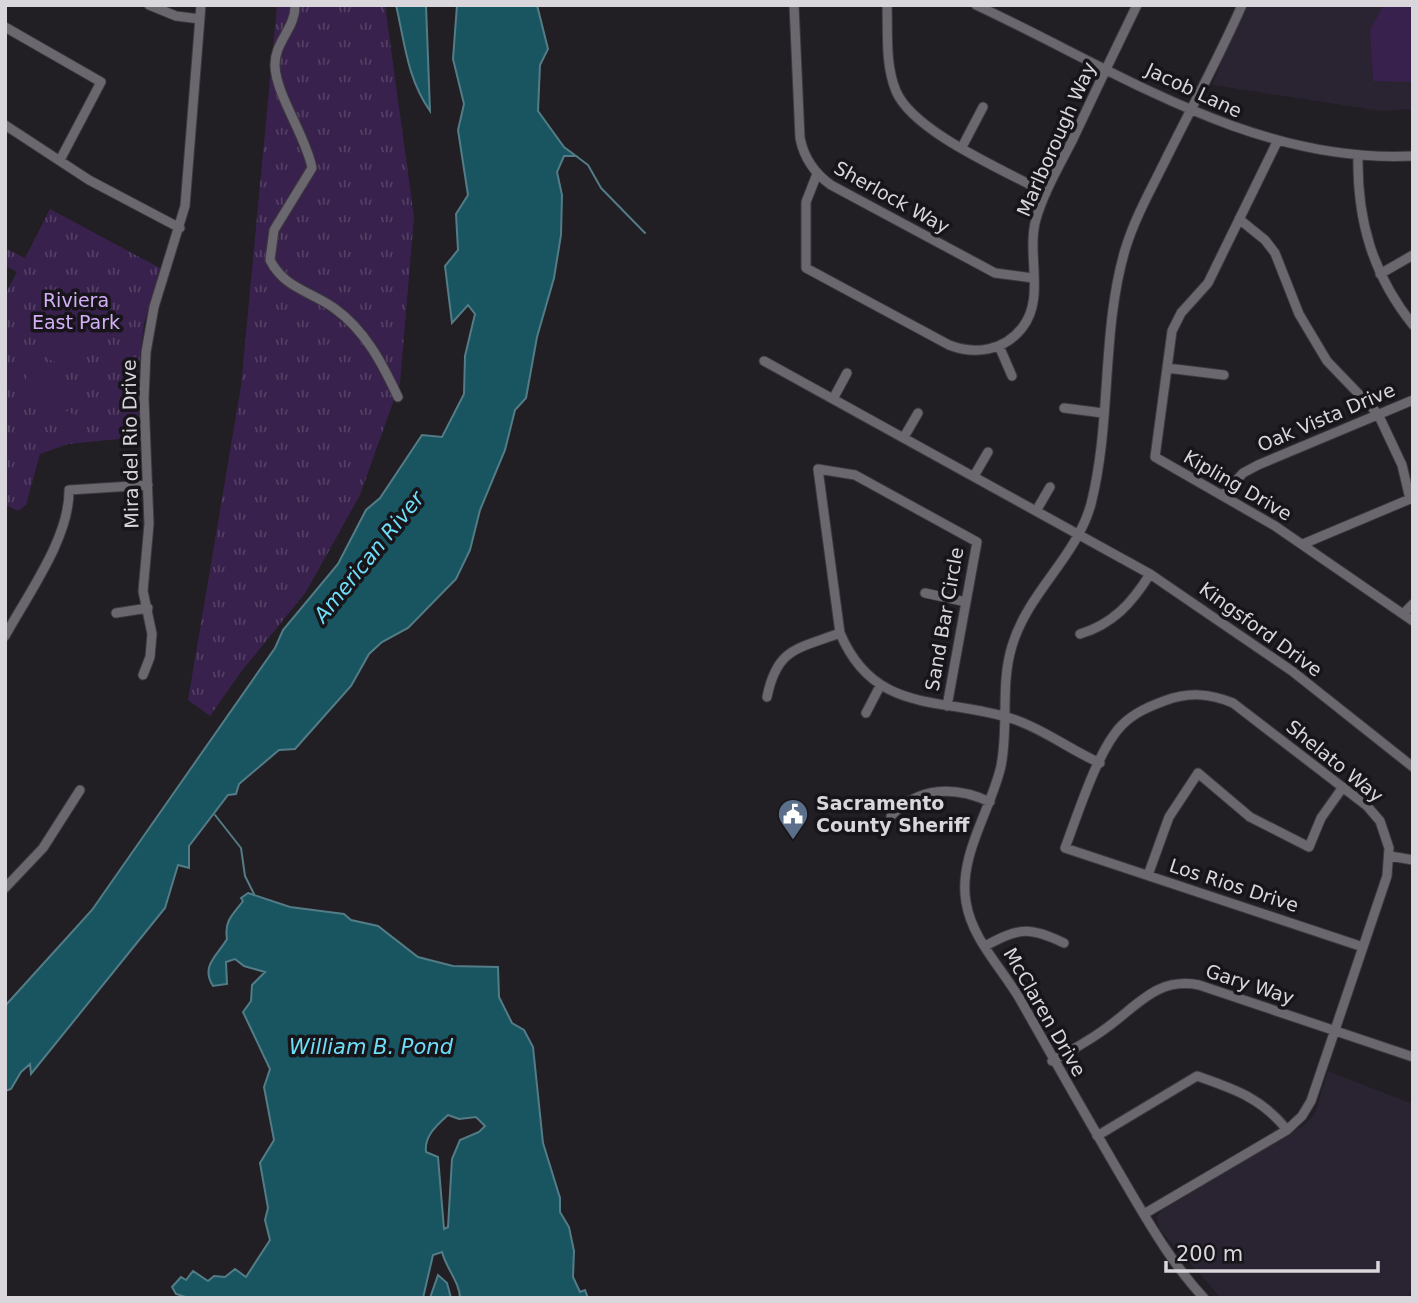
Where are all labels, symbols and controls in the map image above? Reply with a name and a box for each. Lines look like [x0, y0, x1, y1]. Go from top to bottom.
street label: Marlborough Way [1012, 58, 1100, 220]
street label: Jacob Lane [1142, 58, 1246, 122]
street label: Sherlock Way [830, 156, 954, 238]
park label: Riviera East Park [32, 289, 120, 333]
street label: Mira del Rio Drive [118, 359, 142, 529]
street label: Oak Vista Drive [1254, 378, 1398, 456]
street label: Kipling Drive [1180, 445, 1296, 525]
water label: American River [308, 486, 430, 629]
street label: Sand Bar Circle [921, 545, 967, 693]
street label: Kingsford Drive [1195, 577, 1327, 681]
street label: Shelato Way [1282, 715, 1388, 807]
place label: Sacramento County Sheriff [816, 792, 970, 836]
public building icon: Sacramento County Sheriff [776, 797, 810, 841]
street label: Los Rios Drive [1167, 854, 1301, 916]
street label: McClaren Drive [999, 944, 1091, 1080]
street label: Gary Way [1203, 959, 1297, 1009]
water label: William B. Pond [289, 1035, 454, 1059]
scale bar [1166, 1230, 1378, 1274]
text: 200 m [1176, 1242, 1243, 1266]

